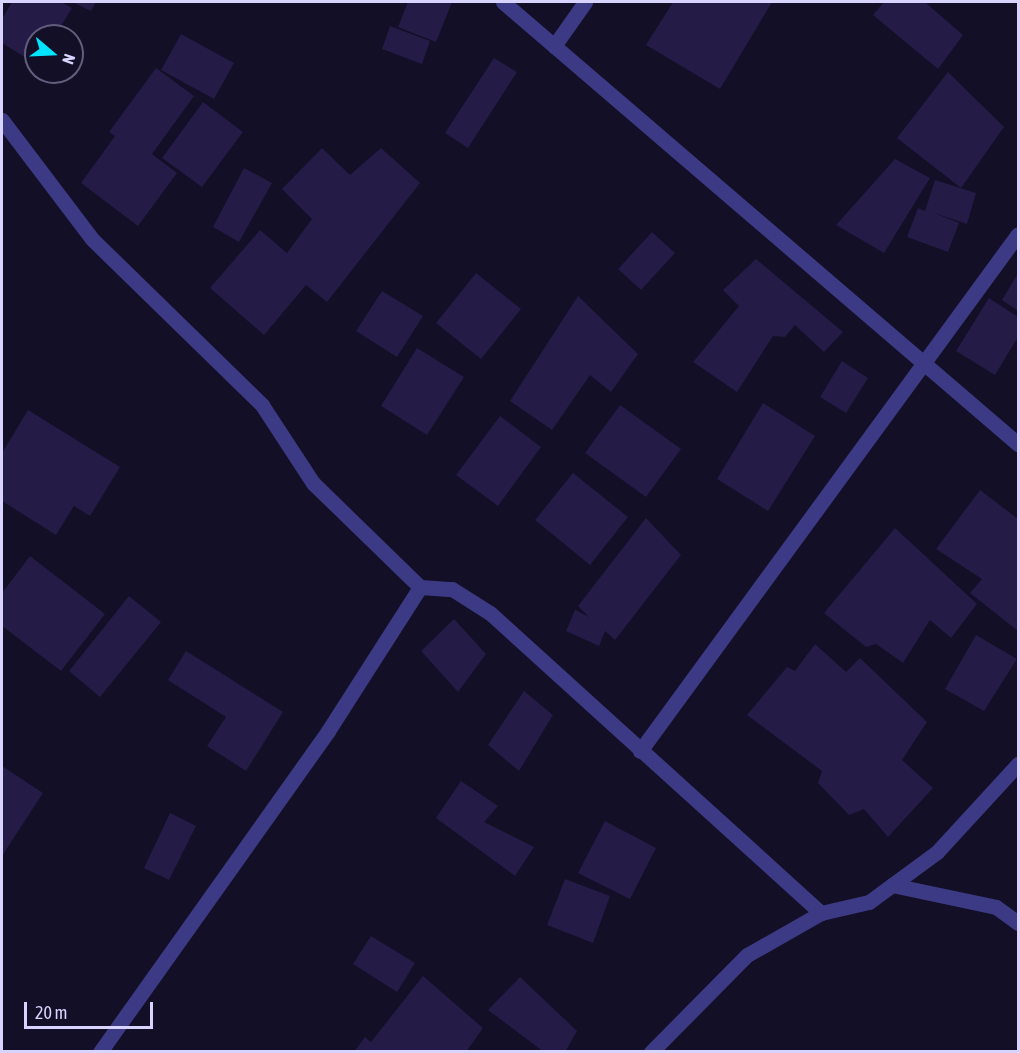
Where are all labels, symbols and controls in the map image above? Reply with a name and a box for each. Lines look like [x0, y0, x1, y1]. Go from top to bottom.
north arrow [24, 24, 84, 84]
text: N [59, 52, 79, 67]
scale bar [27, 990, 156, 1028]
text: 20 m [35, 1002, 67, 1023]

